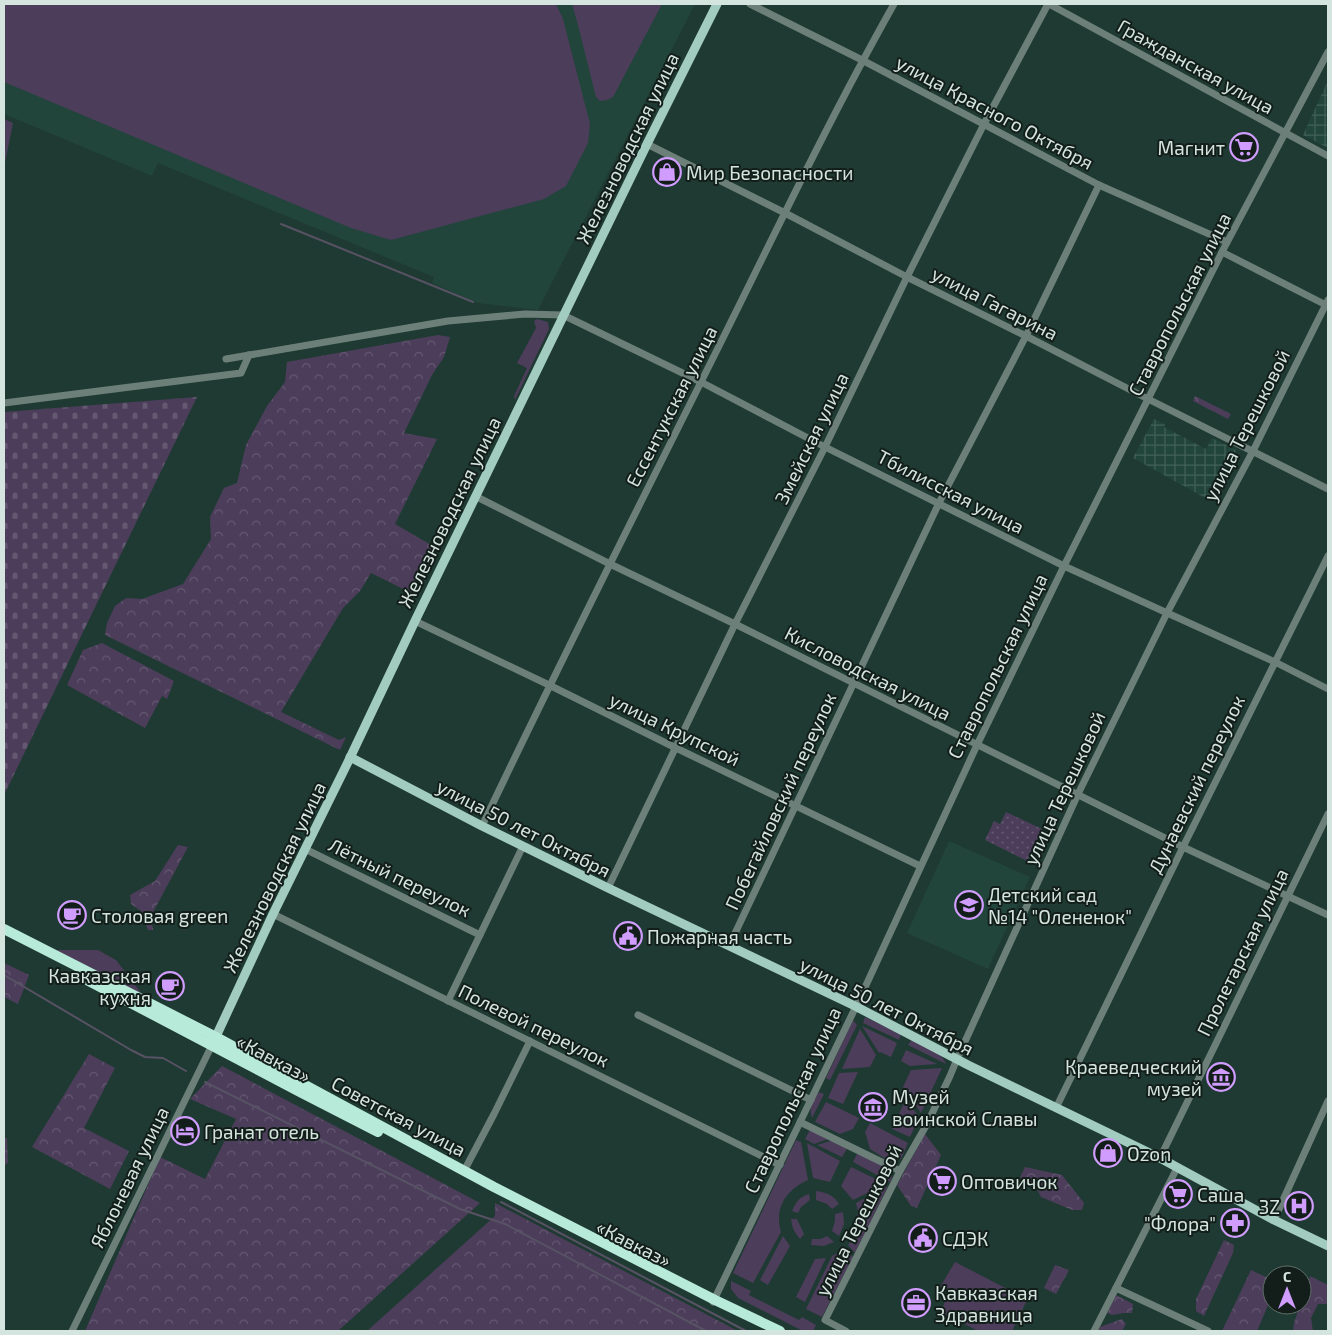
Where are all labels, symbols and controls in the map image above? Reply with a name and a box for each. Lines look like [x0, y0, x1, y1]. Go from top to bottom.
street label: Гражданская улица [1113, 14, 1278, 119]
street label: Железноводская улица [571, 49, 684, 248]
street label: улица Красного Октября [892, 50, 1098, 175]
supermarket icon: Магнит [1229, 132, 1259, 162]
place label: Магнит [1158, 136, 1225, 159]
shop icon: Мир Безопасности [652, 157, 682, 187]
place label: Мир Безопасности [686, 161, 854, 184]
street label: Ставропольская улица [1123, 208, 1236, 400]
street label: улица Гагарина [928, 261, 1062, 346]
street label: Ессентукская улица [620, 322, 722, 491]
street label: улица Терешковой [1198, 346, 1295, 505]
street label: Змейская улица [769, 368, 854, 508]
street label: Железноводская улица [393, 413, 506, 612]
street label: Тбилисская улица [873, 444, 1028, 539]
street label: Ставропольская улица [942, 570, 1053, 763]
street label: Кисловодская улица [781, 621, 955, 726]
street label: улица Крупской [606, 687, 744, 771]
street label: Побегайловский переулок [720, 689, 841, 914]
street label: Дунаевский переулок [1143, 691, 1250, 877]
street label: улица Терешковой [1018, 708, 1111, 869]
street label: улица 50 лет Октября [433, 774, 615, 883]
street label: Железноводская улица [218, 778, 331, 977]
street label: Лётный переулок [325, 833, 475, 922]
street label: Пролетарская улица [1191, 864, 1293, 1040]
place label: Детский сад №14 "Олененок" [988, 883, 1132, 928]
school or university icon: Детский сад №14 "Олененок" [954, 890, 984, 920]
cafe icon: Столовая green [57, 900, 87, 930]
place label: Столовая green [91, 904, 228, 927]
public building icon: Пожарная часть [613, 921, 643, 951]
place label: Пожарная часть [647, 925, 792, 948]
street label: улица 50 лет Октября [796, 952, 978, 1061]
place label: Кавказская кухня [48, 964, 151, 1010]
cafe icon: Кавказская кухня [155, 971, 185, 1001]
street label: Полевой переулок [454, 979, 613, 1072]
street label: Ставропольская улица [739, 1003, 846, 1197]
street label: «Кавказ» [233, 1029, 315, 1087]
place label: Краеведческий музей [1065, 1055, 1202, 1101]
museum icon: Краеведческий музей [1206, 1062, 1236, 1092]
street label: Советская улица [327, 1071, 470, 1162]
place label: Музей воинской Славы [892, 1085, 1037, 1130]
museum icon: Музей воинской Славы [858, 1092, 888, 1122]
street label: Яблоневая улица [85, 1103, 174, 1252]
hotel icon: Гранат отель [170, 1116, 200, 1146]
place label: Гранат отель [204, 1120, 319, 1143]
shop icon: Ozon [1093, 1138, 1123, 1168]
street label: улица Терешковой [810, 1141, 907, 1300]
place label: Ozon [1127, 1142, 1171, 1165]
supermarket icon: Оптовичок [927, 1166, 957, 1196]
place label: Оптовичок [961, 1170, 1057, 1193]
supermarket icon: Саша [1163, 1179, 1193, 1209]
place label: Саша [1197, 1183, 1244, 1206]
hospital icon: 3Z [1284, 1191, 1314, 1221]
place label: 3Z [1259, 1195, 1280, 1218]
pharmacy icon: "Флора" [1220, 1208, 1250, 1238]
place label: "Флора" [1144, 1212, 1216, 1235]
street label: «Кавказ» [593, 1214, 675, 1272]
public building icon: СДЭК [908, 1223, 938, 1253]
place label: СДЭК [942, 1227, 988, 1250]
north arrow [1262, 1265, 1312, 1315]
text: С [1283, 1268, 1291, 1285]
place label: Кавказская Здравница [935, 1281, 1038, 1326]
office icon: Кавказская Здравница [901, 1288, 931, 1318]

